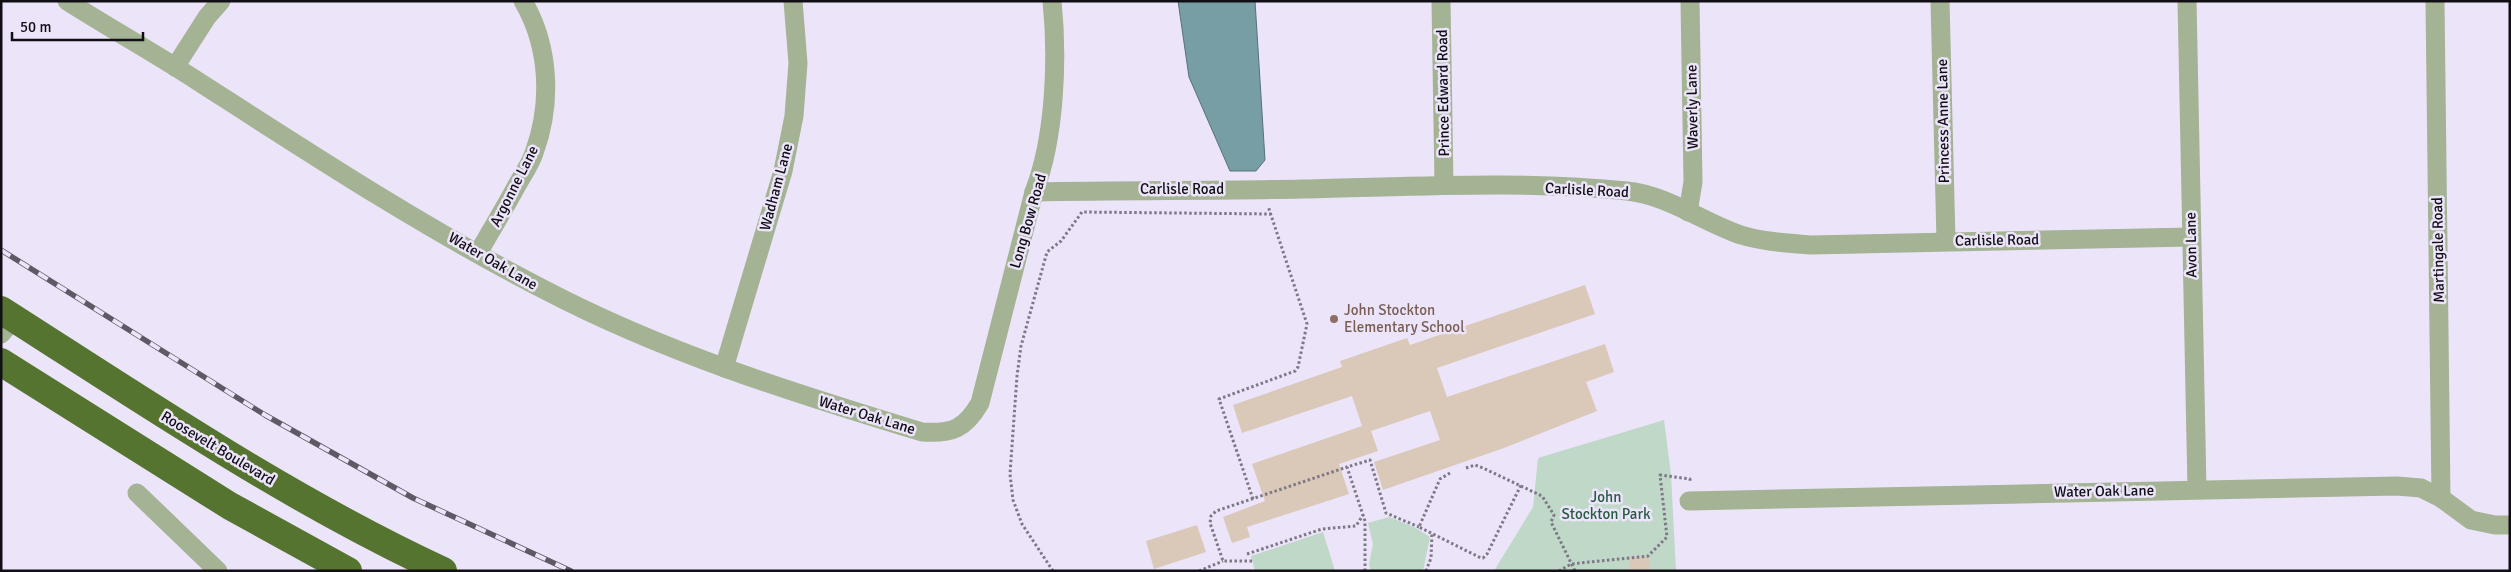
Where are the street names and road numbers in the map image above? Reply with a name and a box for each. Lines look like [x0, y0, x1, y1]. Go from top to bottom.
street label: Prince Edward Road [1433, 29, 1453, 157]
street label: Princess Anne Lane [1933, 59, 1953, 183]
street label: Waverly Lane [1682, 64, 1702, 150]
street label: Wadham Lane [756, 141, 796, 233]
street label: Argonne Lane [486, 143, 542, 229]
street label: Long Bow Road [1006, 172, 1050, 270]
street label: Carlisle Road [1544, 179, 1630, 201]
street label: Carlisle Road [1140, 180, 1224, 198]
street label: Martingale Road [2428, 197, 2448, 303]
street label: Avon Lane [2181, 212, 2201, 278]
street label: Water Oak Lane [445, 228, 541, 294]
street label: Carlisle Road [1955, 230, 2039, 250]
street label: Water Oak Lane [816, 392, 918, 438]
street label: Roosevelt Boulevard [158, 407, 278, 489]
street label: Water Oak Lane [2054, 481, 2154, 501]

